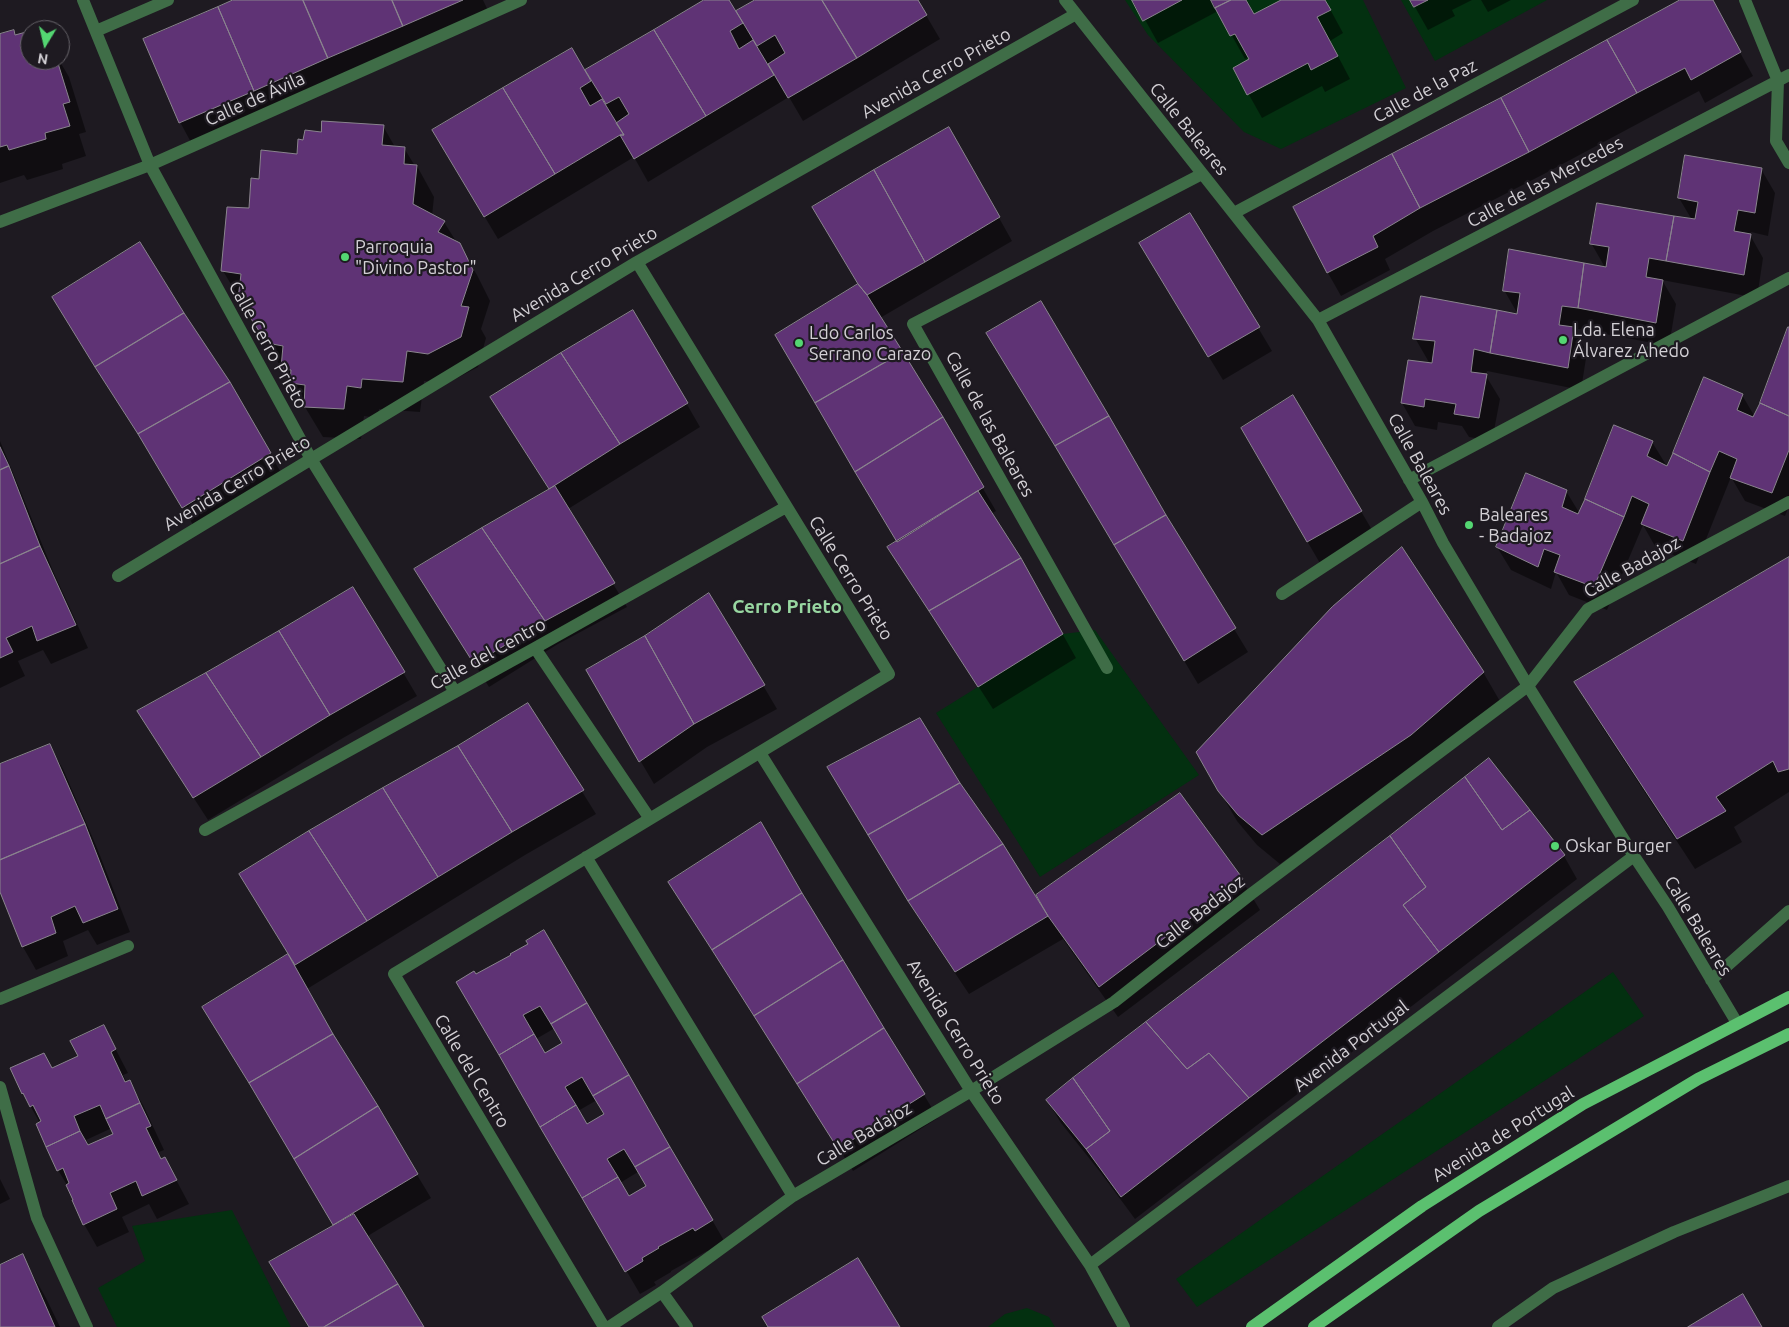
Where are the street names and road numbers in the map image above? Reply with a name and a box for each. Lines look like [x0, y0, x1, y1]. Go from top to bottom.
street label: Avenida Cerro Prieto [858, 23, 1014, 123]
street label: Calle de la Paz [1369, 55, 1481, 127]
street label: Calle de Ávila [202, 67, 308, 131]
street label: Calle Baleares [1145, 78, 1233, 180]
street label: Calle de las Mercedes [1463, 132, 1627, 232]
street label: Avenida Cerro Prieto [507, 222, 661, 326]
street label: Calle Cerro Prieto [224, 277, 312, 413]
street label: Calle de las Baleares [941, 347, 1039, 501]
street label: Calle Baleares [1383, 409, 1457, 519]
street label: Avenida Cerro Prieto [160, 431, 314, 535]
street label: Calle Cerro Prieto [804, 512, 898, 644]
street label: Calle Badajoz [1580, 532, 1684, 602]
street label: Calle del Centro [426, 613, 550, 695]
street label: Calle Badajoz [1151, 870, 1249, 954]
street label: Calle Baleares [1660, 872, 1736, 980]
street label: Avenida Cerro Prieto [902, 955, 1010, 1109]
street label: Avenida Portugal [1289, 996, 1413, 1096]
street label: Calle del Centro [430, 1010, 514, 1132]
street label: Avenida de Portugal [1428, 1082, 1578, 1186]
street label: Calle Badajoz [812, 1097, 916, 1171]

